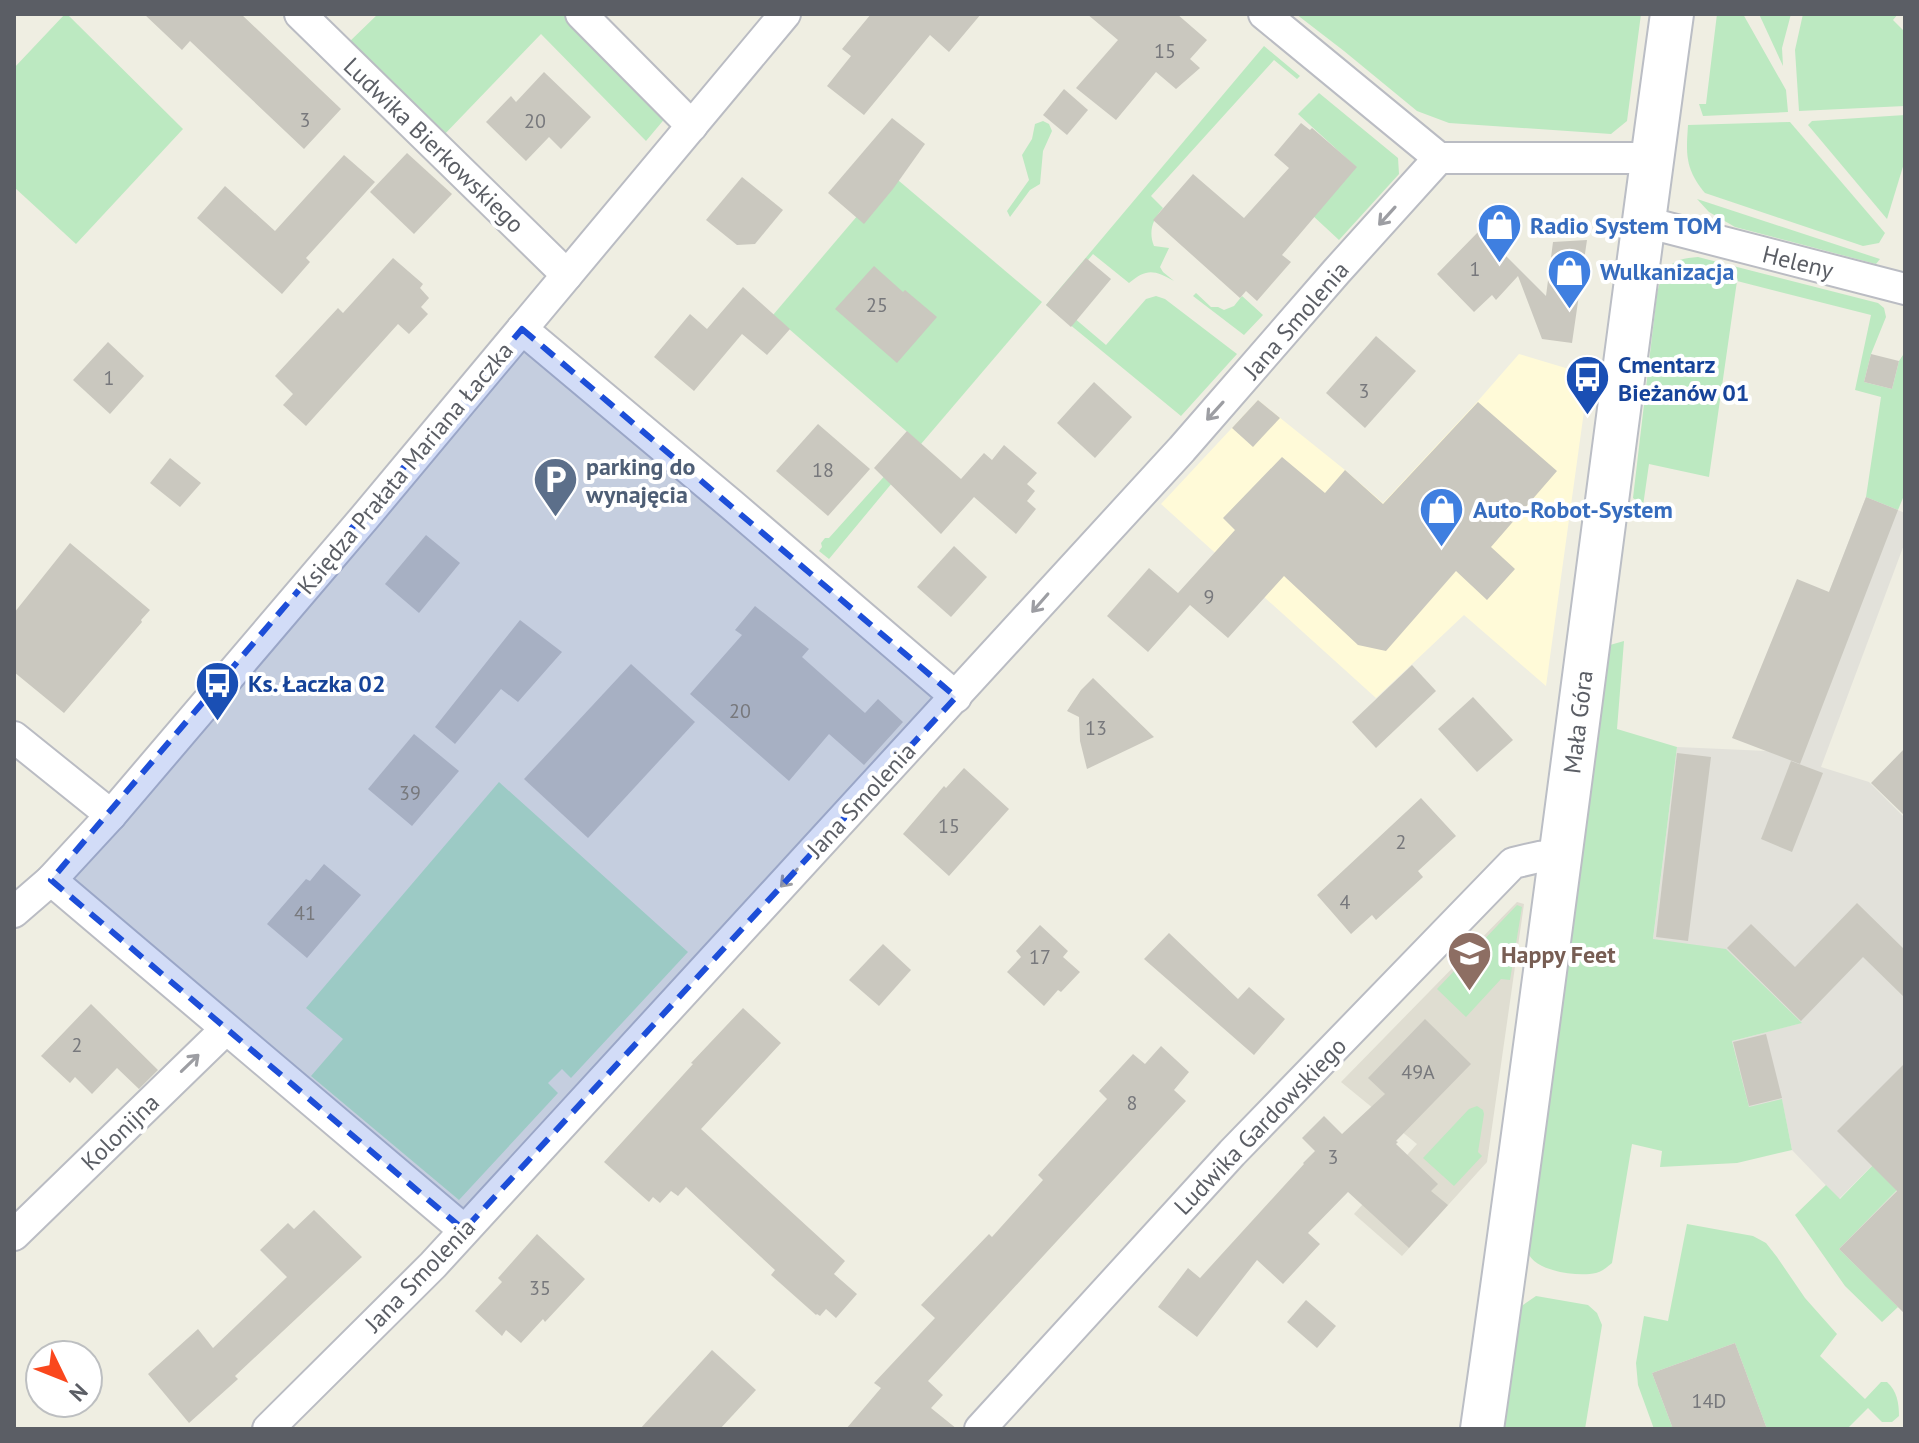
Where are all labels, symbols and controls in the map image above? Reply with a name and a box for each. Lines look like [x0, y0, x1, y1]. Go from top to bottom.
house number: 15 [1154, 38, 1176, 64]
street label: Ludwika Bierkowskiego [337, 51, 531, 239]
house number: 3 [300, 107, 310, 133]
house number: 20 [524, 108, 546, 134]
shop icon: Radio System TOM [1475, 201, 1523, 264]
one-way arrow [1378, 206, 1396, 226]
place label: Radio System TOM [1530, 210, 1722, 241]
street label: Heleny [1759, 238, 1837, 286]
shop icon: Wulkanizacja [1545, 247, 1593, 310]
street label: Jana Smolenia [1236, 255, 1356, 386]
house number: 1 [1470, 256, 1480, 282]
place label: Wulkanizacja [1600, 256, 1734, 287]
house number: 25 [866, 292, 888, 318]
street label: Księdza Prałata Mariana Łaczka [290, 336, 520, 600]
place label: Cmentarz Bieżanów 01 [1618, 349, 1749, 408]
bus stop icon: Cmentarz Bieżanów 01 [1563, 354, 1611, 417]
house number: 1 [104, 365, 114, 391]
house number: 3 [1359, 378, 1369, 404]
one-way arrow [1207, 401, 1225, 421]
place label: parking do wynajęcia [585, 451, 695, 510]
parking icon: parking do wynajęcia [531, 456, 579, 519]
house number: 18 [812, 457, 834, 483]
shop icon: Auto-Robot-System [1418, 485, 1466, 548]
place label: Auto-Robot-System [1473, 494, 1673, 525]
house number: 9 [1204, 584, 1214, 610]
one-way arrow [1031, 593, 1049, 613]
bus stop icon: Ks. Łaczka 02 [193, 659, 241, 722]
place label: Ks. Łaczka 02 [248, 668, 386, 699]
street label: Mała Góra [1556, 669, 1600, 775]
house number: 20 [729, 698, 751, 724]
house number: 13 [1085, 715, 1107, 741]
street label: Jana Smolenia [799, 736, 922, 865]
house number: 39 [399, 780, 421, 806]
house number: 15 [938, 813, 960, 839]
house number: 2 [1396, 829, 1406, 855]
one-way arrow [779, 868, 798, 888]
house number: 4 [1340, 889, 1351, 915]
house number: 41 [294, 900, 316, 926]
school or university icon: Happy Feet [1446, 930, 1494, 993]
place label: Happy Feet [1501, 939, 1616, 970]
house number: 17 [1029, 944, 1051, 970]
street label: Ludwika Gardowskiego [1167, 1031, 1353, 1221]
house number: 2 [72, 1032, 82, 1058]
one-way arrow [180, 1054, 199, 1073]
house number: 49A [1401, 1059, 1435, 1085]
street label: Kolonijna [74, 1087, 166, 1177]
house number: 8 [1127, 1090, 1137, 1116]
house number: 3 [1328, 1144, 1338, 1170]
street label: Jana Smolenia [357, 1212, 482, 1339]
house number: 35 [529, 1275, 551, 1301]
north arrow [24, 1339, 104, 1419]
text: N [63, 1378, 94, 1407]
house number: 14D [1692, 1388, 1726, 1414]

